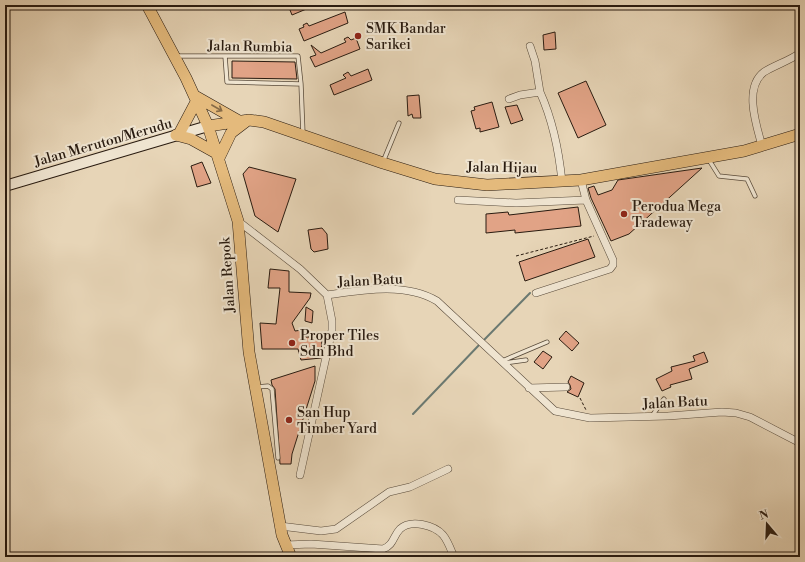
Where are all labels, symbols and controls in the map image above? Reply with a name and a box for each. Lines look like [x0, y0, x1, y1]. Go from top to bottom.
place label: SMK Bandar Sarikei [366, 20, 446, 54]
marker: SMK Bandar Sarikei [353, 31, 363, 41]
street label: Jalan Rumbia [206, 37, 294, 57]
one-way arrow [211, 105, 223, 113]
street label: Jalan Meruton/Merudu [31, 115, 174, 172]
street label: Jalan Hijau [465, 158, 538, 178]
place label: Perodua Mega Tradeway [632, 198, 722, 232]
marker: Perodua Mega Tradeway [619, 209, 629, 219]
street label: Jalan Repok [216, 236, 240, 314]
street label: Jalan Batu [336, 270, 403, 292]
place label: Proper Tiles Sdn Bhd [300, 327, 379, 361]
marker: Proper Tiles Sdn Bhd [287, 338, 297, 348]
street label: Jalan Batu [641, 392, 708, 414]
place label: San Hup Timber Yard [297, 404, 377, 438]
marker: San Hup Timber Yard [284, 415, 294, 425]
north arrow [747, 504, 787, 544]
text: N [758, 507, 771, 524]

